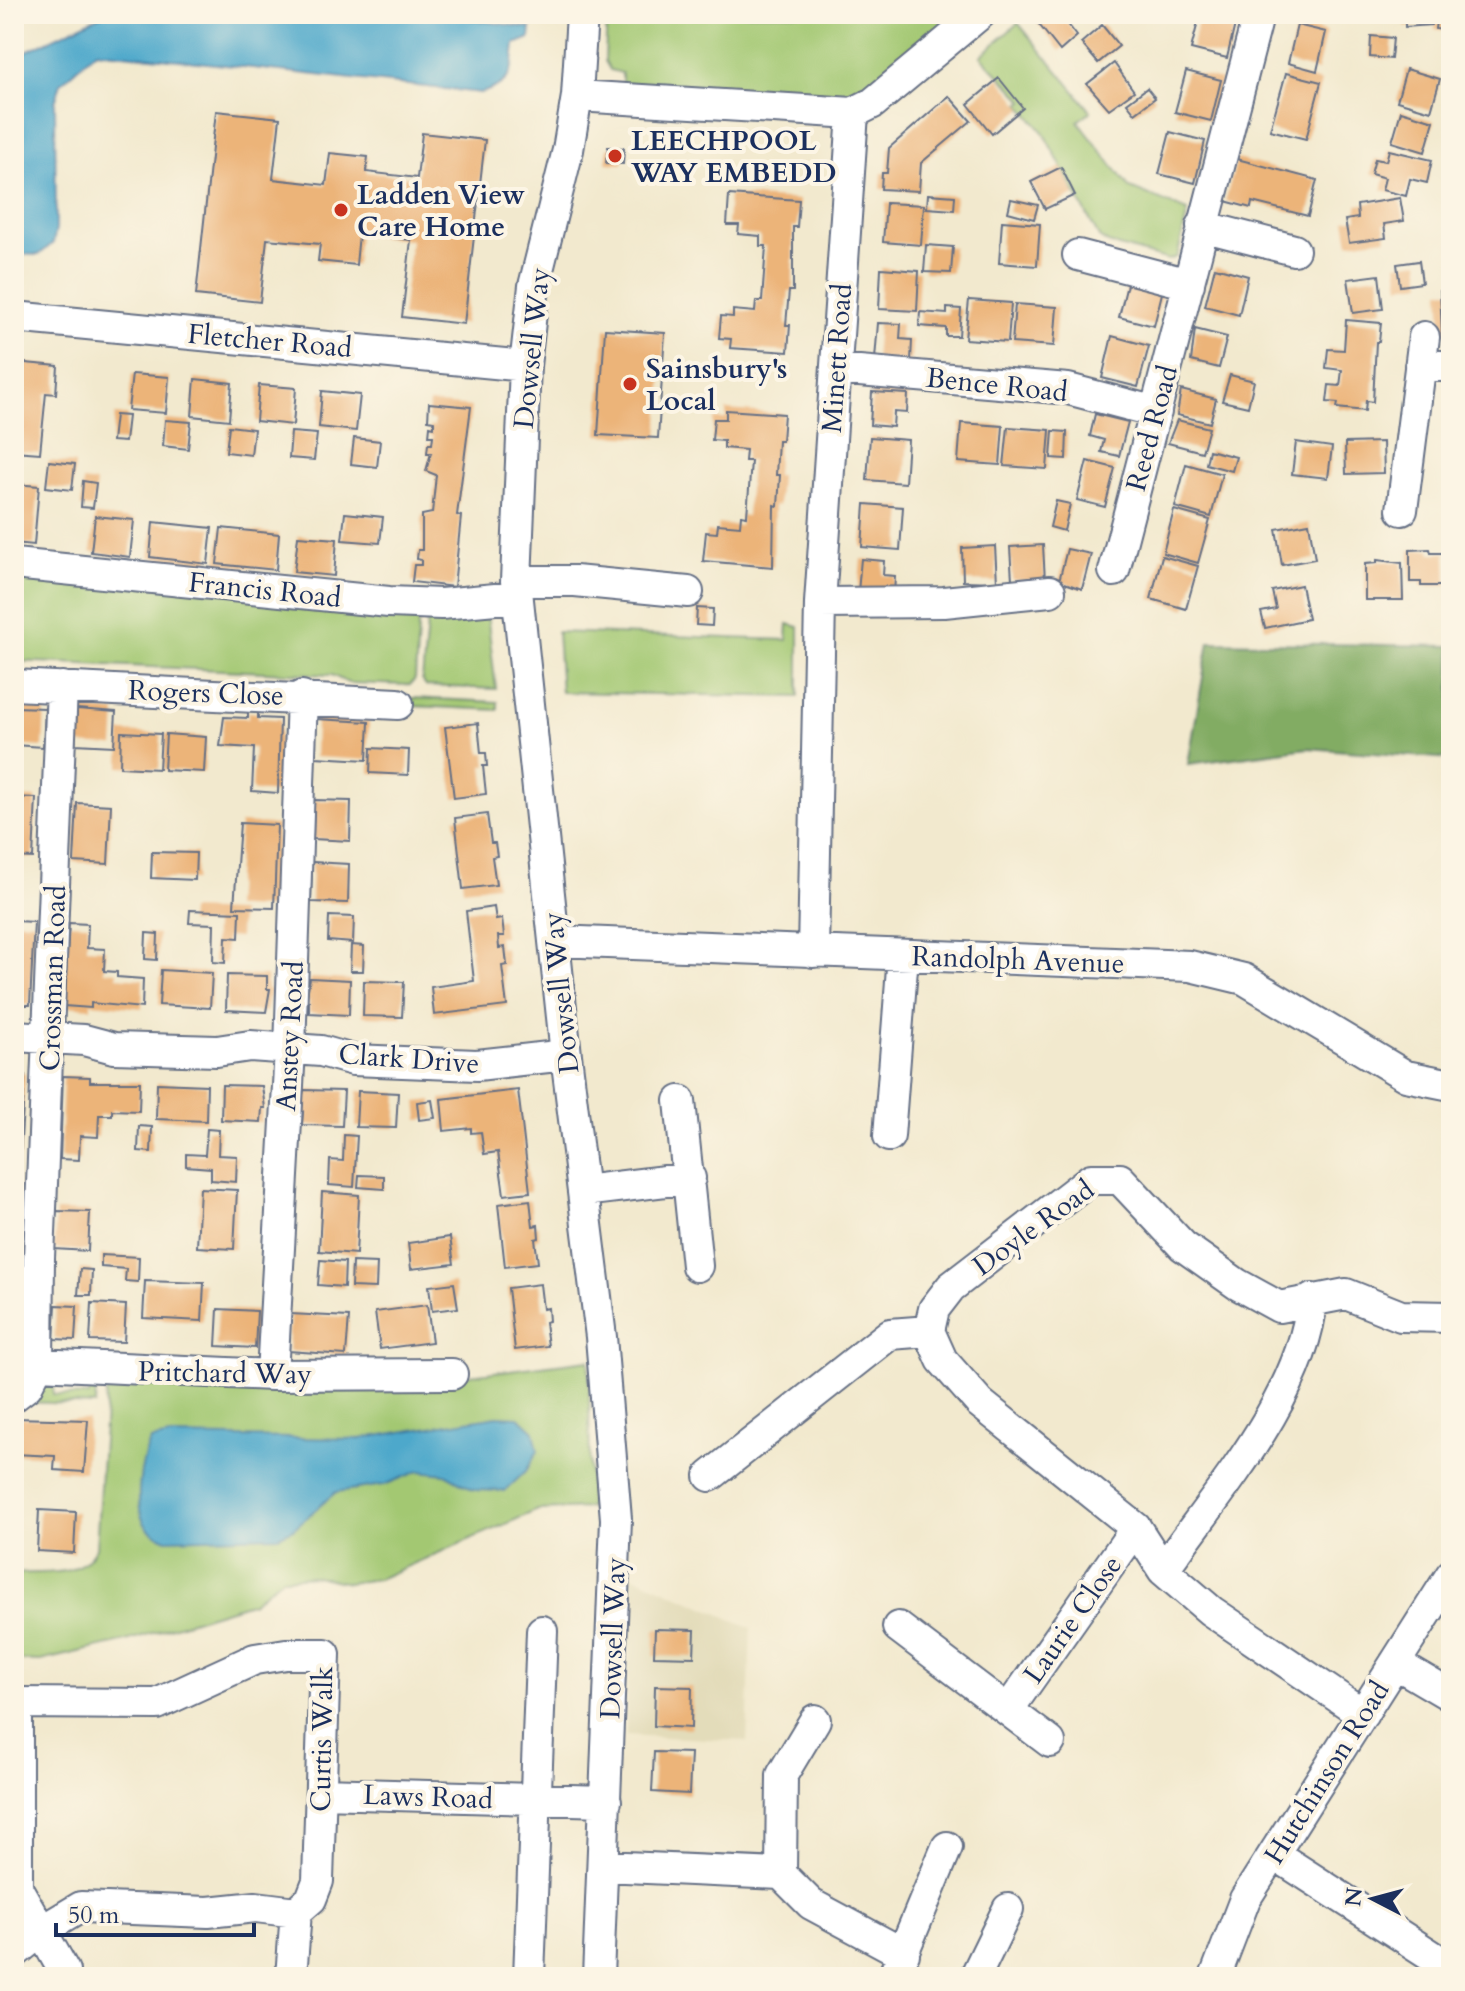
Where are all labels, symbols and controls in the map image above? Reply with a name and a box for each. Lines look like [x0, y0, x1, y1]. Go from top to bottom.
place label: LEECHPOOL WAY EMBEDD [630, 122, 836, 192]
marker: LEECHPOOL WAY EMBEDD [606, 147, 624, 165]
place label: Ladden View Care Home [357, 176, 526, 246]
marker: Ladden View Care Home [332, 201, 350, 219]
street label: Dowsell Way [505, 265, 559, 431]
street label: Minett Road [813, 282, 861, 434]
street label: Fletcher Road [186, 315, 354, 367]
place label: Sainsbury's Local [646, 350, 787, 420]
street label: Bence Road [924, 359, 1070, 411]
street label: Reed Road [1117, 361, 1187, 495]
marker: Sainsbury's Local [621, 375, 639, 393]
street label: Francis Road [187, 563, 343, 617]
street label: Rogers Close [127, 671, 284, 715]
street label: Crossman Road [31, 884, 75, 1072]
street label: Dowsell Way [534, 910, 588, 1075]
street label: Randolph Avenue [911, 937, 1125, 983]
street label: Anstey Road [267, 960, 313, 1112]
street label: Clark Drive [337, 1035, 481, 1083]
street label: Doyle Road [965, 1171, 1102, 1285]
street label: Pritchard Way [138, 1352, 313, 1394]
street label: Laurie Close [1015, 1548, 1131, 1691]
street label: Dowsell Way [591, 1556, 635, 1720]
street label: Curtis Walk [302, 1666, 342, 1812]
street label: Hutchinson Road [1255, 1674, 1398, 1871]
street label: Laws Road [362, 1776, 494, 1818]
north arrow [1333, 1859, 1413, 1939]
text: N [1338, 1886, 1370, 1908]
scale bar [56, 1887, 254, 1937]
text: 50 m [68, 1899, 120, 1932]

